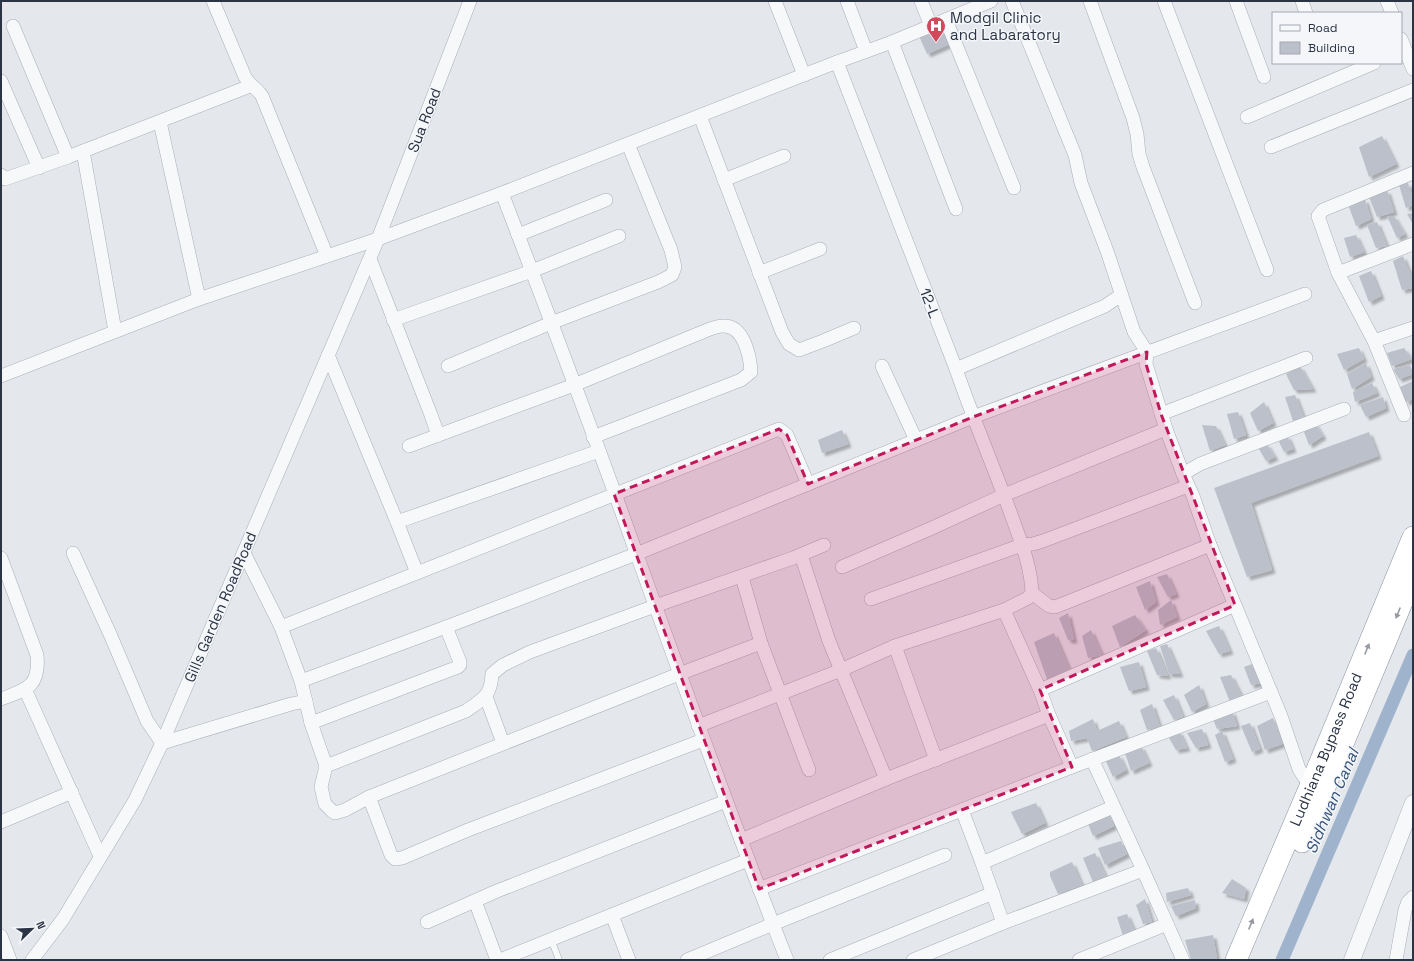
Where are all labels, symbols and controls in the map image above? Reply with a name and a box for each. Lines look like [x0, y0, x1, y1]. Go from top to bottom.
place label: Modgil Clinic and Labaratory [950, 8, 1061, 44]
legend [1272, 12, 1402, 64]
hospital icon: Modgil Clinic and Labaratory [925, 15, 947, 43]
text: Road [1308, 20, 1337, 36]
text: Building [1308, 40, 1355, 56]
street label: Sua Road [403, 85, 445, 155]
street label: 12-L [916, 285, 944, 321]
street label: Gills Garden RoadRoad [180, 529, 260, 685]
one-way arrow [1395, 607, 1401, 618]
one-way arrow [1364, 643, 1370, 655]
street label: Ludhiana Bypass Road [1285, 670, 1365, 829]
water label: Sidhwan Canal [1300, 743, 1364, 857]
north arrow [12, 909, 52, 949]
one-way arrow [1249, 918, 1255, 930]
text: N [33, 919, 49, 931]

